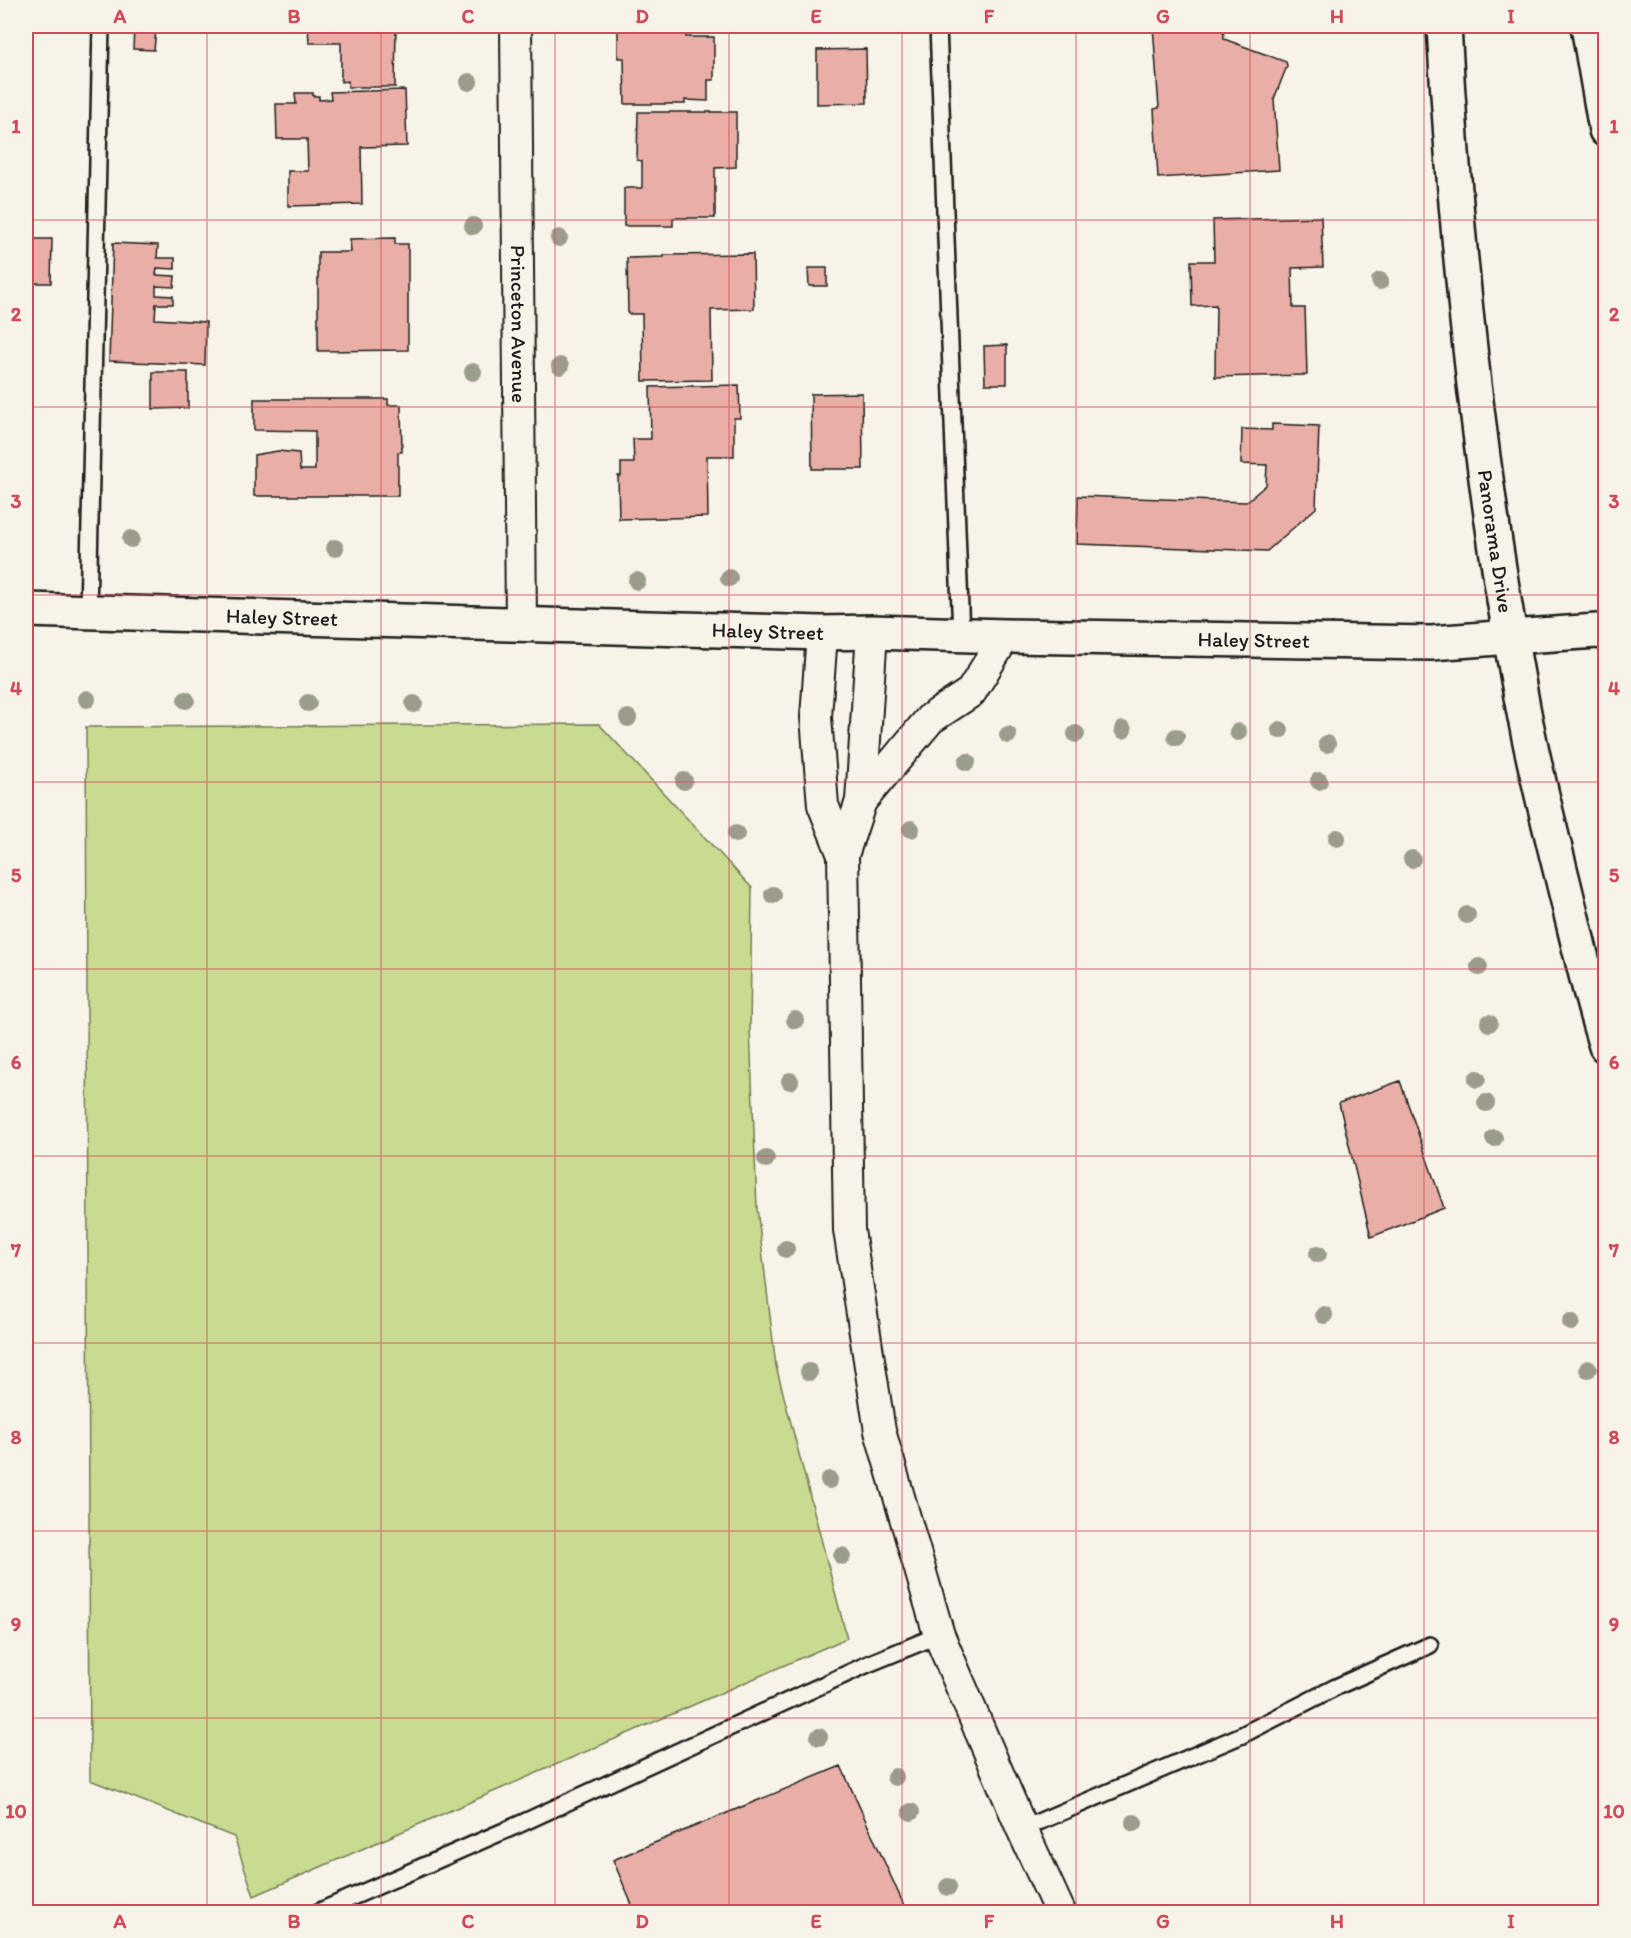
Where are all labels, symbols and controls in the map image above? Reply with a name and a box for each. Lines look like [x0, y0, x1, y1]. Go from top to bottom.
text: A [113, 4, 127, 28]
text: B [288, 4, 301, 28]
text: C [462, 4, 475, 28]
text: D [635, 4, 649, 28]
text: E [810, 4, 822, 28]
text: F [984, 4, 995, 28]
text: G [1156, 4, 1170, 28]
text: H [1330, 4, 1344, 28]
text: I [1507, 4, 1515, 28]
text: 1 [11, 114, 21, 138]
text: 1 [1609, 114, 1619, 138]
street label: Princeton Avenue [506, 245, 532, 403]
text: 2 [11, 302, 22, 326]
text: 2 [1609, 302, 1620, 326]
street label: Panorama Drive [1473, 468, 1519, 615]
text: 3 [11, 489, 22, 513]
text: 3 [1609, 489, 1620, 513]
street label: Haley Street [226, 603, 338, 631]
street label: Haley Street [711, 617, 824, 645]
street label: Haley Street [1197, 626, 1310, 653]
text: 4 [10, 676, 22, 700]
text: 4 [1608, 676, 1620, 700]
text: 5 [11, 863, 22, 887]
text: 5 [1609, 863, 1620, 887]
text: 6 [11, 1050, 22, 1074]
text: 6 [1609, 1050, 1620, 1074]
text: 7 [10, 1238, 21, 1262]
text: 7 [1608, 1238, 1619, 1262]
text: 8 [11, 1425, 22, 1449]
text: 8 [1609, 1425, 1620, 1449]
text: 9 [11, 1612, 21, 1636]
text: 9 [1609, 1612, 1619, 1636]
text: 10 [5, 1799, 27, 1823]
text: 10 [1603, 1799, 1625, 1823]
text: A [113, 1909, 127, 1933]
text: B [288, 1909, 301, 1933]
text: C [462, 1909, 475, 1933]
text: D [635, 1909, 649, 1933]
text: E [810, 1909, 822, 1933]
text: F [984, 1909, 995, 1933]
text: G [1156, 1909, 1170, 1933]
text: H [1330, 1909, 1344, 1933]
text: I [1507, 1909, 1515, 1933]

